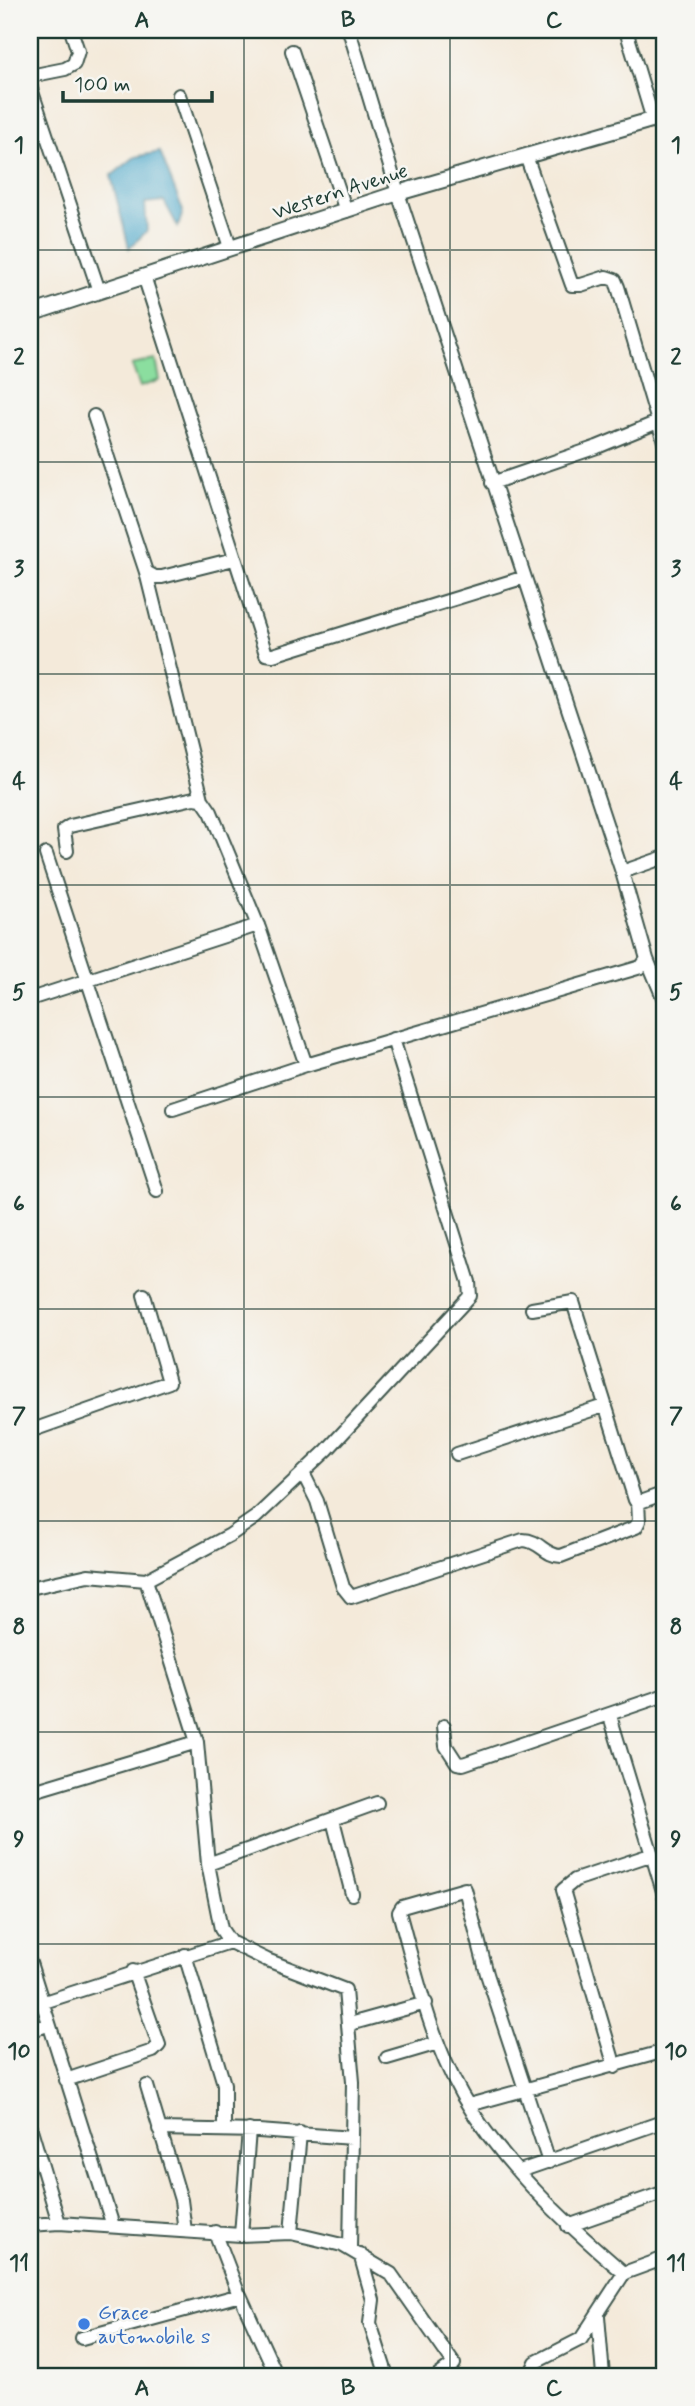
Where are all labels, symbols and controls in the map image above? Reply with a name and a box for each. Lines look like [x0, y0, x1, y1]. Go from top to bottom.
text: A [134, 6, 150, 36]
text: B [341, 6, 356, 36]
text: C [546, 6, 563, 36]
scale bar [63, 60, 212, 104]
text: 100 m [74, 71, 130, 99]
text: 1 [14, 131, 24, 161]
text: 1 [671, 131, 681, 161]
street label: Western Avenue [269, 157, 411, 227]
text: 2 [13, 343, 25, 373]
text: 2 [670, 343, 682, 373]
text: 3 [14, 555, 25, 585]
text: 3 [671, 555, 682, 585]
text: 4 [12, 767, 26, 797]
text: 4 [669, 767, 683, 797]
text: 5 [12, 978, 26, 1008]
text: 5 [669, 978, 683, 1008]
text: 6 [13, 1190, 25, 1220]
text: 6 [670, 1190, 682, 1220]
text: 7 [12, 1402, 26, 1432]
text: 7 [669, 1402, 683, 1432]
text: 8 [13, 1613, 25, 1643]
text: 8 [670, 1613, 682, 1643]
text: 9 [13, 1825, 25, 1855]
text: 9 [670, 1825, 682, 1855]
text: 10 [7, 2037, 31, 2067]
text: 10 [664, 2037, 688, 2067]
text: 11 [9, 2249, 29, 2279]
text: 11 [666, 2249, 686, 2279]
place label: Grace automobile s [98, 2299, 210, 2351]
marker: Grace automobile s [76, 2316, 92, 2332]
text: A [134, 2374, 150, 2404]
text: B [341, 2374, 356, 2404]
text: C [546, 2374, 563, 2404]

